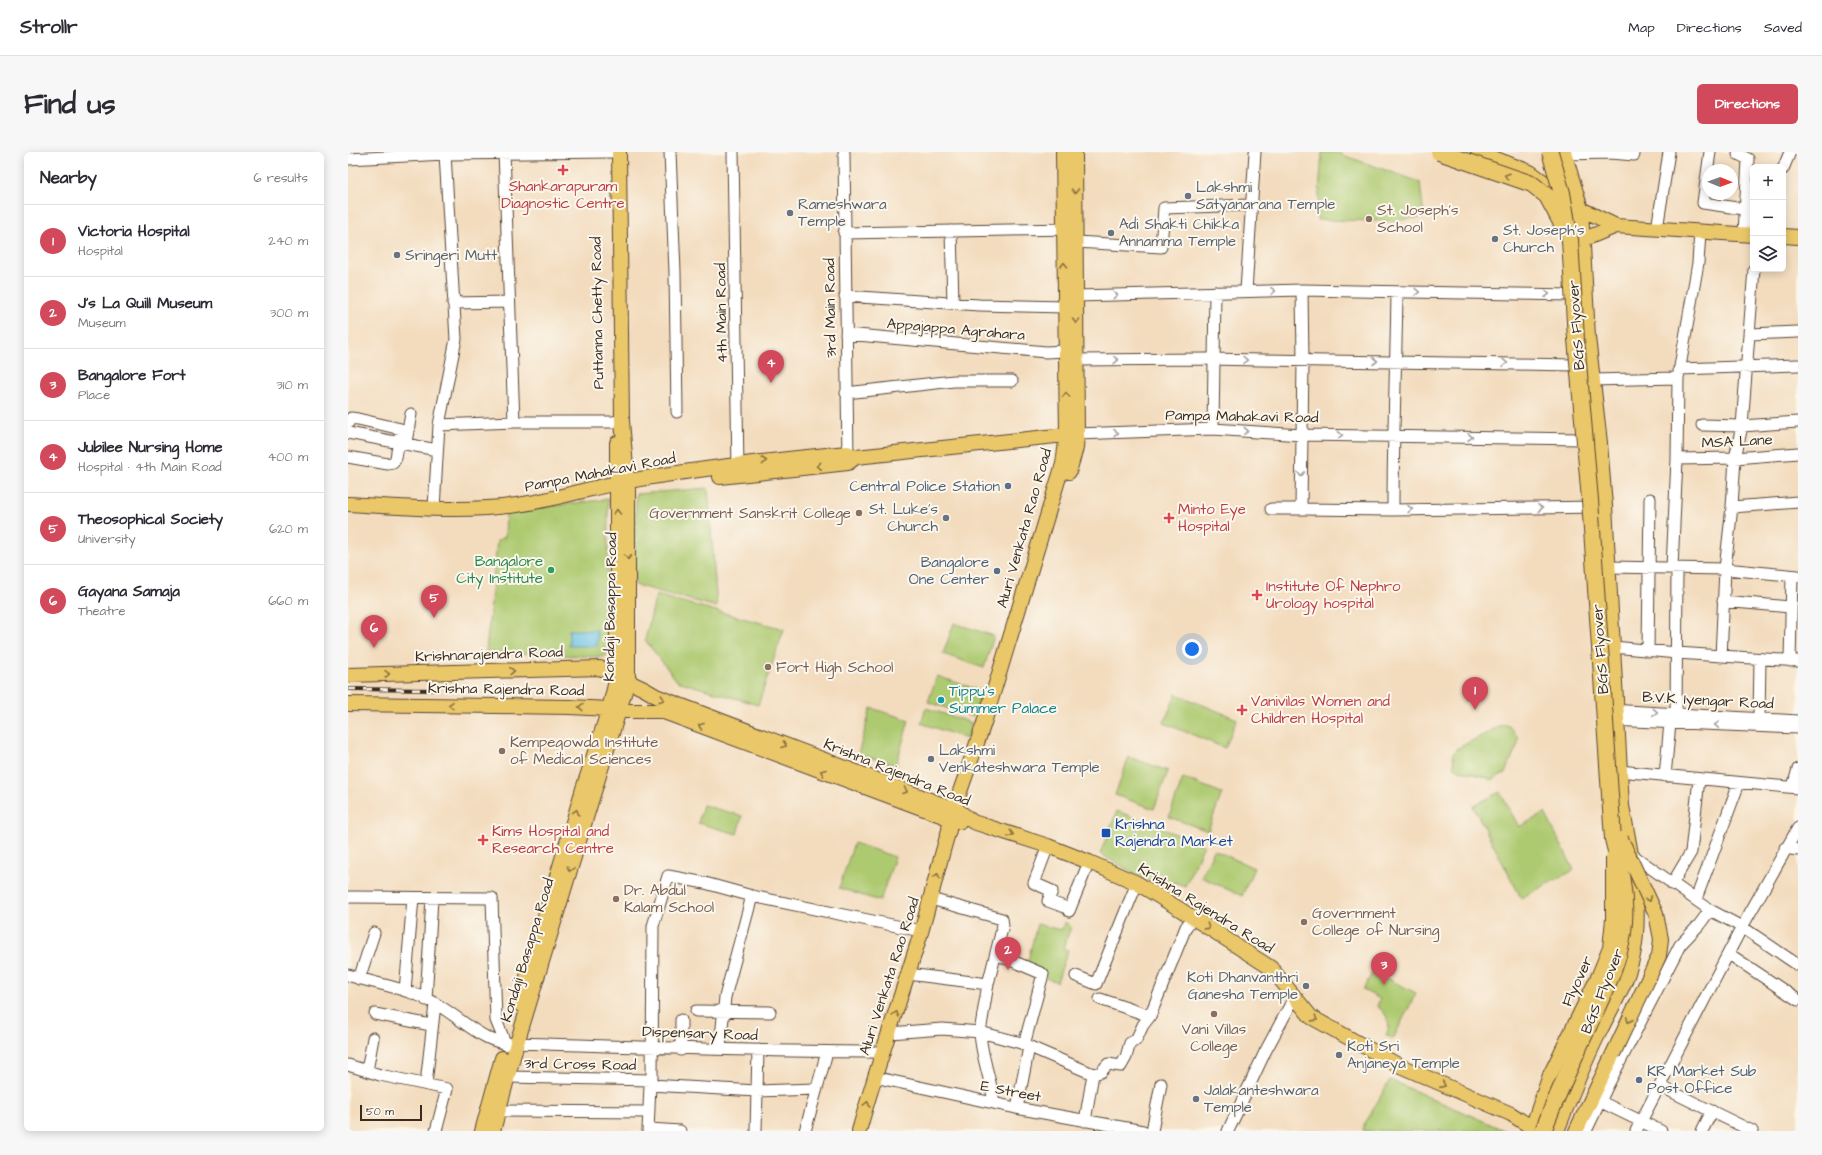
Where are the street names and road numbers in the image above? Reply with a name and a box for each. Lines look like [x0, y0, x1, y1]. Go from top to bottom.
street label: Puttanna Chetty Road [586, 236, 610, 389]
street label: 3rd Main Road [819, 258, 842, 358]
street label: 4th Main Road [710, 263, 733, 363]
street label: BGS Flyover [1563, 279, 1591, 371]
street label: Appajappa Agrahara [886, 313, 1026, 347]
street label: Pampa Mahakavi Road [1165, 405, 1319, 428]
street label: MSA Lane [1701, 429, 1773, 454]
street label: Aluri Venkata Rao Road [992, 446, 1057, 610]
street label: Pampa Mahakavi Road [523, 447, 678, 497]
street label: Kondaji Basappa Road [599, 532, 622, 682]
street label: BGS Flyover [1587, 603, 1615, 695]
street label: Krishnarajendra Road [415, 641, 564, 668]
street label: Krishna Rajendra Road [428, 678, 585, 701]
street label: B.V.K. Iyengar Road [1642, 687, 1775, 715]
street label: Krishna Rajendra Road [820, 733, 974, 812]
street label: Krishna Rajendra Road [1134, 858, 1278, 959]
street label: Kondaji Basappa Road [496, 875, 559, 1025]
street label: Aluri Venkata Rao Road [854, 894, 925, 1058]
street label: BGS Flyover [1576, 945, 1630, 1037]
street label: Flyover [1557, 952, 1599, 1010]
street label: Dispensary Road [642, 1021, 758, 1047]
street label: 3rd Cross Road [524, 1053, 637, 1076]
street label: E Street [979, 1075, 1043, 1108]

